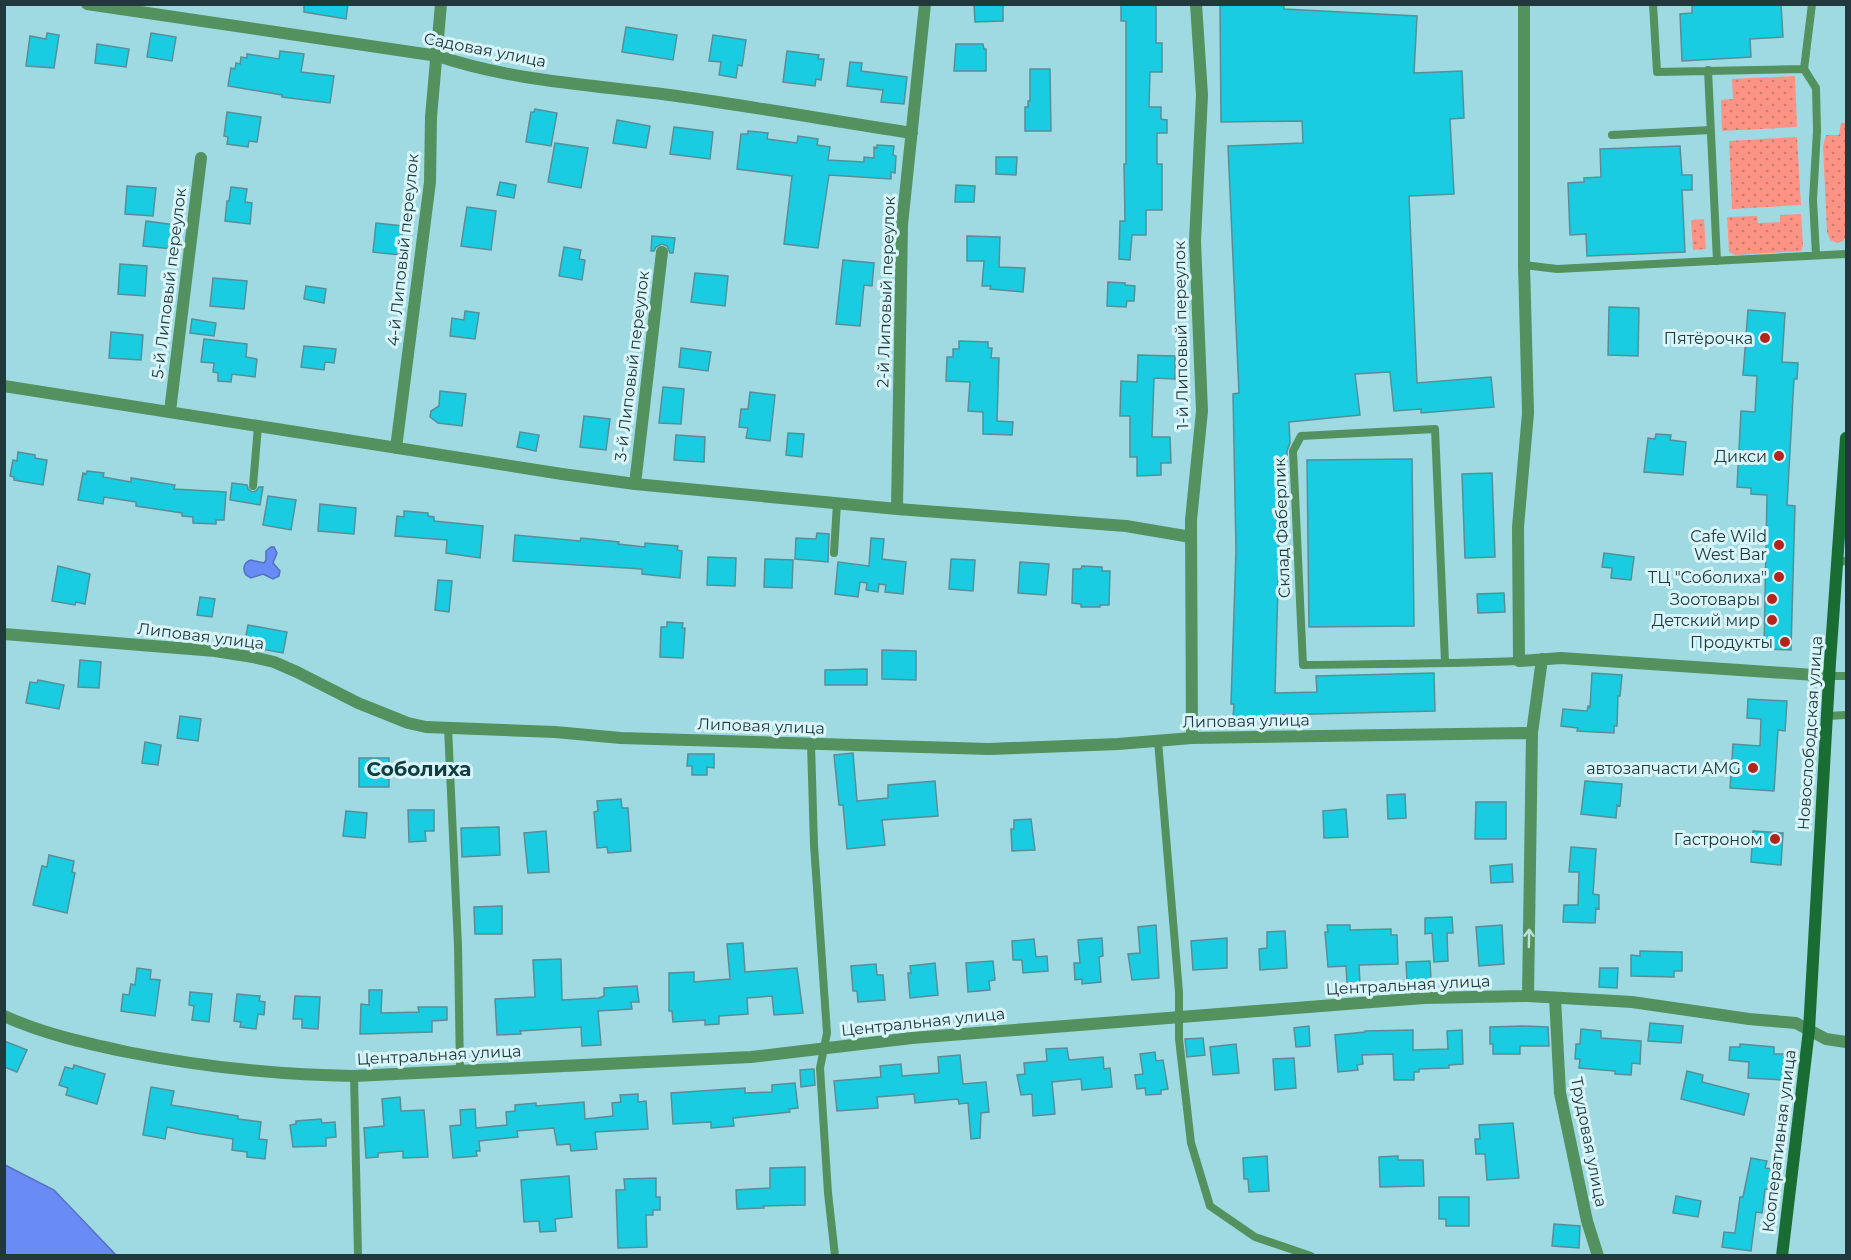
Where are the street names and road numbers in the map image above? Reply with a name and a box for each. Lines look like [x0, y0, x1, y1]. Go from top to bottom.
street label: Садовая улица [422, 29, 548, 71]
street label: 4-й Липовый переулок [383, 152, 423, 347]
street label: 5-й Липовый переулок [148, 186, 190, 379]
street label: 2-й Липовый переулок [873, 195, 899, 388]
street label: 1-й Липовый переулок [1170, 240, 1192, 429]
street label: 3-й Липовый переулок [611, 269, 653, 462]
street label: Склад Фаберлик [1270, 457, 1294, 599]
street label: Липовая улица [137, 619, 265, 653]
street label: Новослободская улица [1794, 635, 1826, 831]
street label: Липовая улица [1182, 710, 1310, 732]
street label: Липовая улица [697, 714, 825, 738]
street label: Центральная улица [1325, 971, 1491, 999]
street label: Центральная улица [840, 1004, 1006, 1040]
street label: Центральная улица [356, 1041, 522, 1069]
street label: Кооперативная улица [1758, 1048, 1800, 1234]
street label: Трудовая улица [1567, 1075, 1611, 1209]

